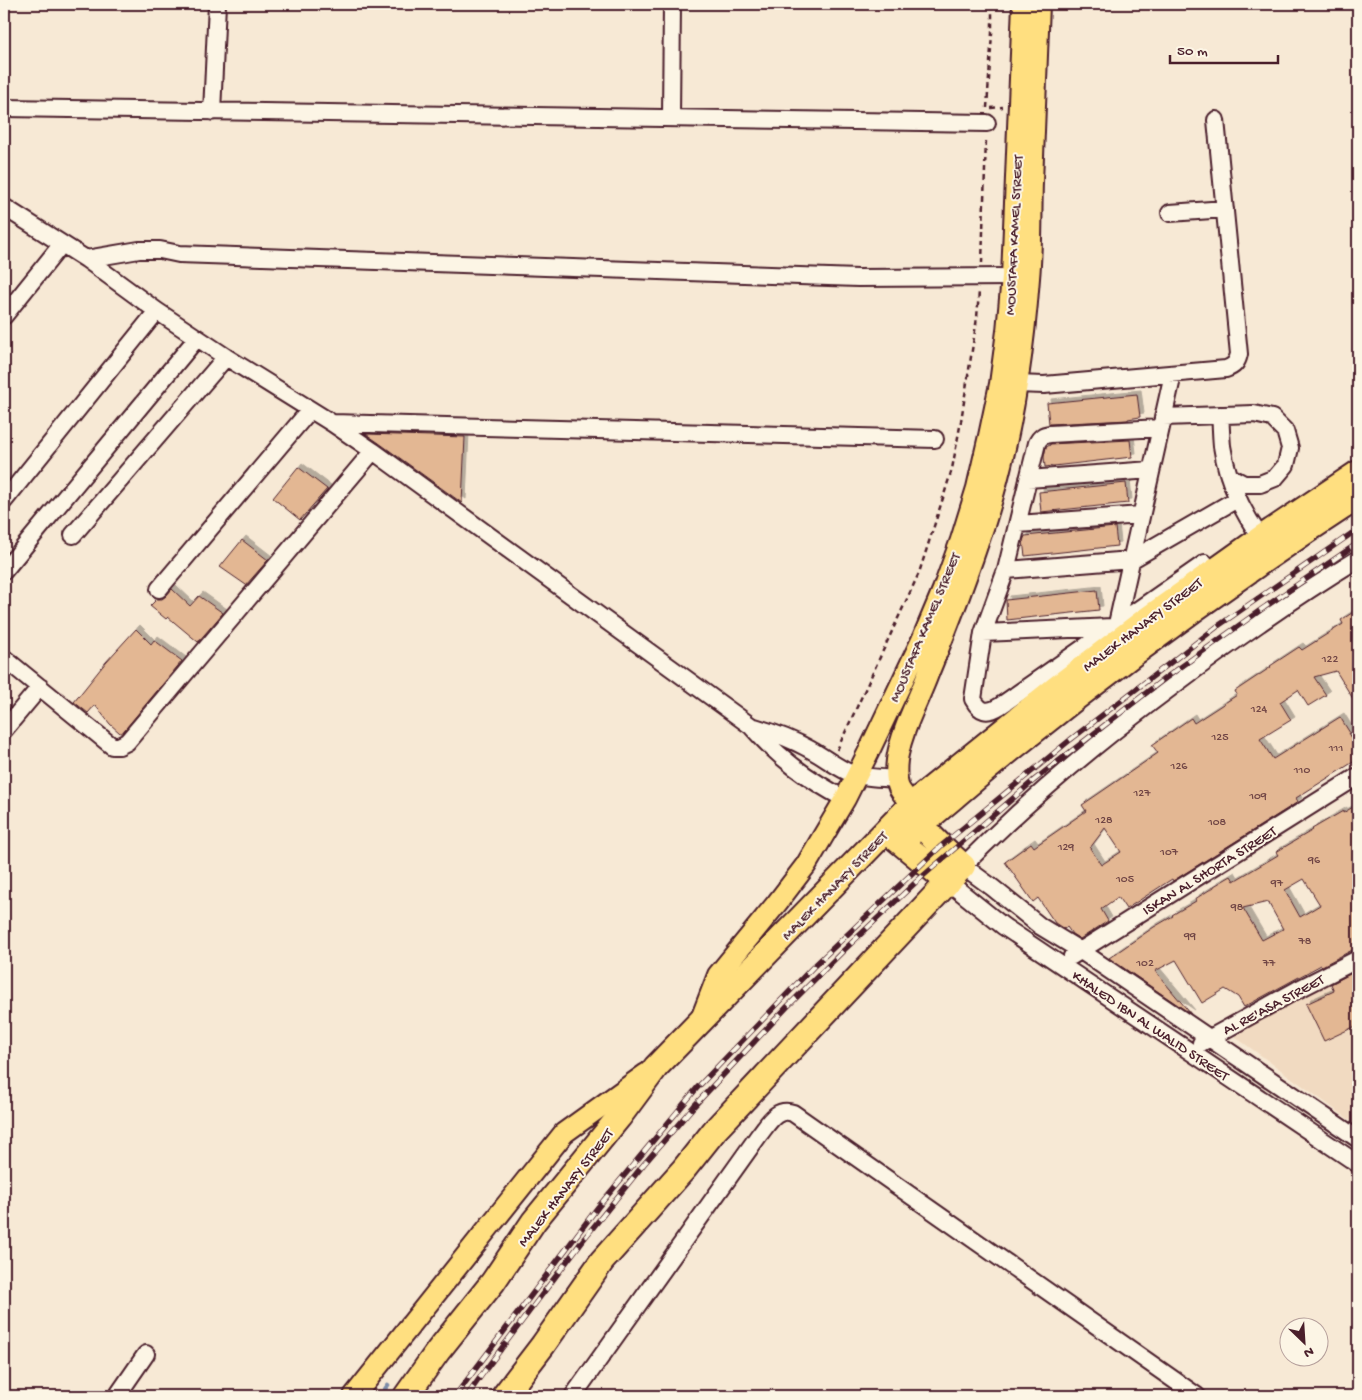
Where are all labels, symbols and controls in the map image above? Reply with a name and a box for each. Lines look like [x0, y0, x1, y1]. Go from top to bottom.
scale bar [1170, 32, 1277, 64]
text: 50 m [1177, 43, 1208, 61]
street label: MOUSTAFA KAMEL STREET [1002, 153, 1028, 316]
street label: MOUSTAFA KAMEL STREET [886, 549, 966, 705]
street label: MALEK HANAFY STREET [1080, 574, 1208, 676]
house number: 122 [1321, 653, 1338, 667]
house number: 124 [1250, 703, 1268, 717]
house number: 125 [1210, 731, 1229, 745]
house number: 111 [1328, 742, 1343, 756]
house number: 126 [1170, 760, 1188, 774]
house number: 110 [1293, 764, 1310, 778]
house number: 127 [1133, 787, 1151, 801]
house number: 109 [1248, 790, 1267, 804]
house number: 128 [1094, 814, 1113, 828]
house number: 108 [1207, 816, 1227, 830]
street label: ISKAN AL SHORTA STREET [1140, 822, 1281, 920]
street label: MALEK HANAFY STREET [779, 827, 893, 945]
house number: 129 [1057, 841, 1074, 855]
house number: 107 [1159, 846, 1179, 860]
house number: 96 [1307, 854, 1321, 868]
house number: 105 [1115, 873, 1134, 887]
house number: 97 [1270, 877, 1284, 891]
house number: 98 [1230, 901, 1244, 915]
house number: 99 [1183, 930, 1196, 944]
house number: 78 [1298, 935, 1312, 949]
house number: 102 [1135, 957, 1154, 971]
house number: 77 [1262, 957, 1276, 971]
street label: KHALED IBN AL WALID STREET [1068, 967, 1233, 1087]
street label: AL RE'ASA STREET [1220, 971, 1329, 1040]
street label: MALEK HANAFY STREET [515, 1125, 619, 1251]
north arrow [1280, 1318, 1330, 1368]
text: N [1301, 1342, 1316, 1361]

